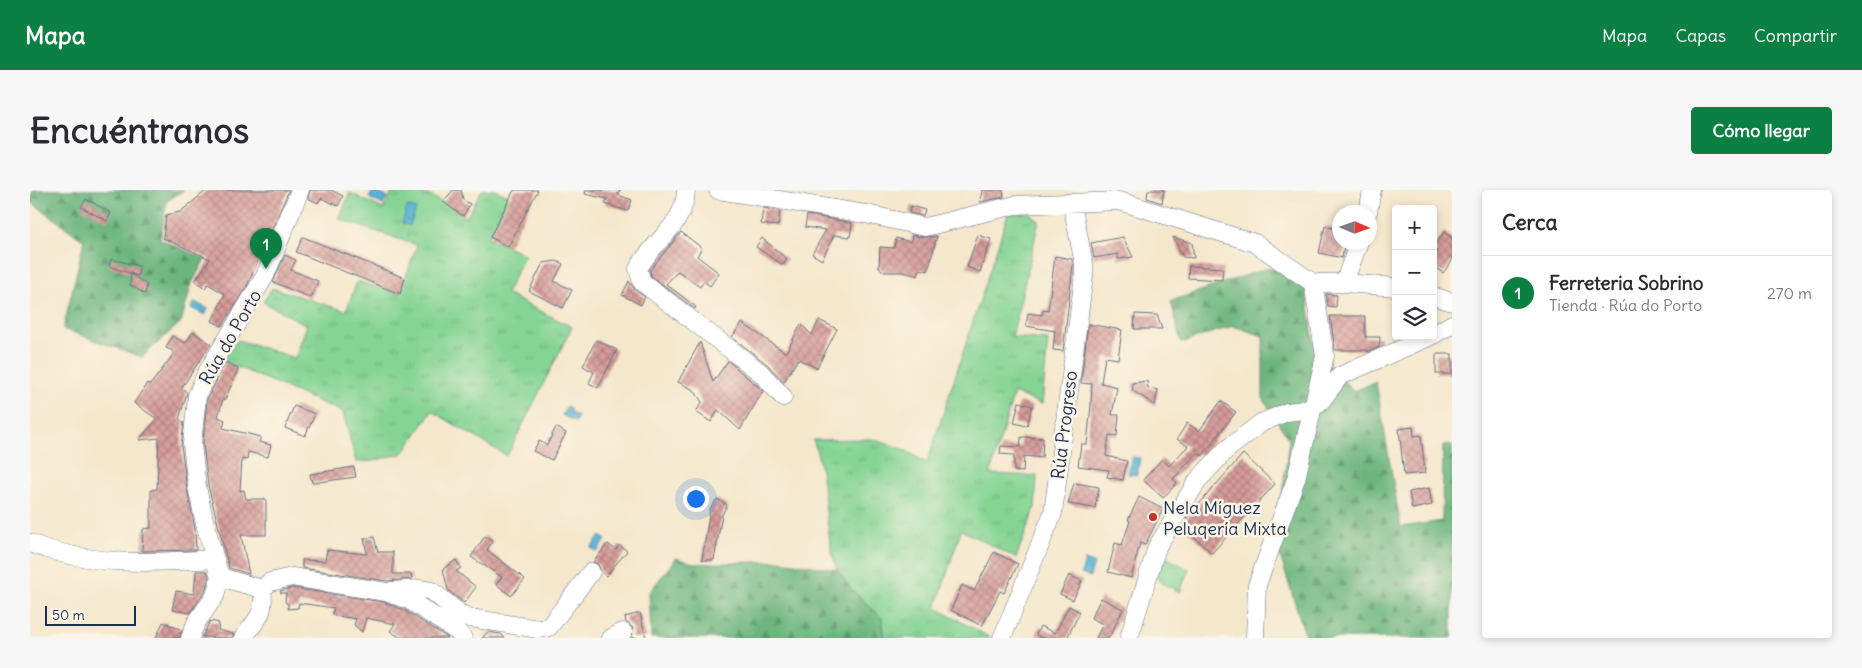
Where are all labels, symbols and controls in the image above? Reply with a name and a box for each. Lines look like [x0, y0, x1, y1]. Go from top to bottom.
text: Mapa [25, 20, 85, 50]
text: Mapa [1602, 24, 1647, 47]
text: Capas [1675, 24, 1726, 47]
text: Compartir [1754, 24, 1837, 47]
button: Cómo llegar [1691, 107, 1832, 154]
text: Encuéntranos [30, 108, 249, 152]
north arrow [1332, 205, 1377, 250]
map controls [1392, 205, 1437, 340]
button: + [1392, 205, 1437, 250]
text: Cerca [1502, 209, 1557, 236]
pin: 1 [250, 228, 282, 269]
button: − [1392, 250, 1437, 295]
text: Ferreteria Sobrino [1549, 271, 1703, 295]
text: 1 [1515, 283, 1521, 303]
text: 270 m [1767, 283, 1812, 303]
street label: Rúa do Porto [194, 286, 266, 388]
button: layers [1392, 295, 1437, 340]
text: Tienda · Rúa do Porto [1549, 295, 1702, 315]
street label: Rúa Progreso [1046, 369, 1082, 481]
your location [683, 486, 709, 512]
place label: Nela Míguez Peluqería Mixta [1163, 496, 1287, 540]
marker: Nela Míguez Peluqería Mixta [1147, 511, 1159, 523]
scale bar [45, 603, 136, 626]
text: 50 m [52, 606, 85, 624]

